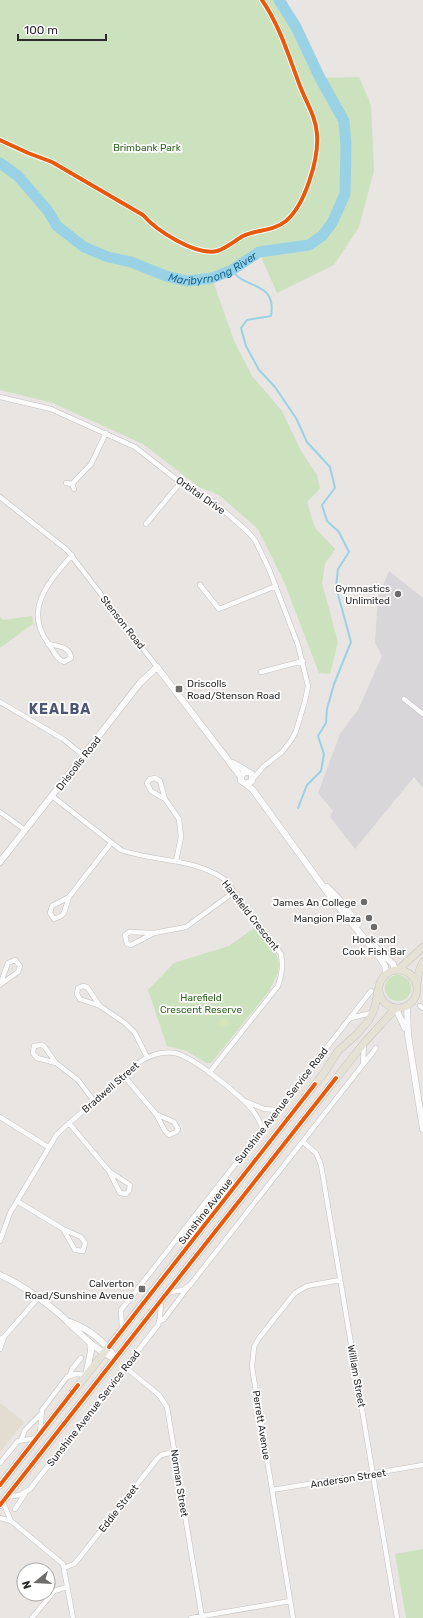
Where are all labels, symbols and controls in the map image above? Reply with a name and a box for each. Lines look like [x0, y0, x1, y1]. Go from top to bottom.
scale bar [18, 16, 106, 42]
text: 100 m [24, 23, 58, 37]
park label: Brimbank Park [113, 142, 182, 154]
water label: Maribyrnong River [167, 249, 260, 288]
street label: Orbital Drive [174, 474, 228, 517]
place label: Gymnastics Unlimited [335, 583, 390, 607]
marker: Gymnastics Unlimited [393, 589, 403, 599]
street label: Stenson Road [98, 593, 147, 652]
place label: Driscolls Road/Stenson Road [187, 678, 280, 702]
marker: Driscolls Road/Stenson Road [174, 684, 184, 694]
district label: KEALBA [29, 701, 91, 718]
street label: Driscolls Road [54, 734, 104, 793]
street label: Harefield Crescent [219, 878, 281, 953]
place label: James An College [273, 897, 356, 909]
marker: James An College [359, 897, 369, 907]
place label: Mangion Plaza [294, 913, 361, 925]
marker: Mangion Plaza [364, 913, 374, 923]
marker: Hook and Cook Fish Bar [369, 922, 379, 932]
place label: Hook and Cook Fish Bar [342, 934, 406, 958]
park label: Harefield Crescent Reserve [160, 992, 242, 1016]
street label: Sunshine Avenue Service Road [233, 1045, 331, 1166]
street label: Bradwell Street [80, 1060, 142, 1116]
street label: Sunshine Avenue [176, 1176, 236, 1247]
place label: Calverton Road/Sunshine Avenue [25, 1278, 134, 1302]
marker: Calverton Road/Sunshine Avenue [137, 1284, 147, 1294]
street label: William Street [345, 1344, 367, 1409]
street label: Sunshine Avenue Service Road [45, 1348, 143, 1469]
street label: Perrett Avenue [250, 1390, 272, 1461]
street label: Norman Street [168, 1448, 190, 1518]
street label: Anderson Street [310, 1467, 387, 1491]
street label: Eddie Street [96, 1482, 141, 1535]
north arrow [16, 1562, 56, 1602]
text: N [20, 1579, 34, 1591]

